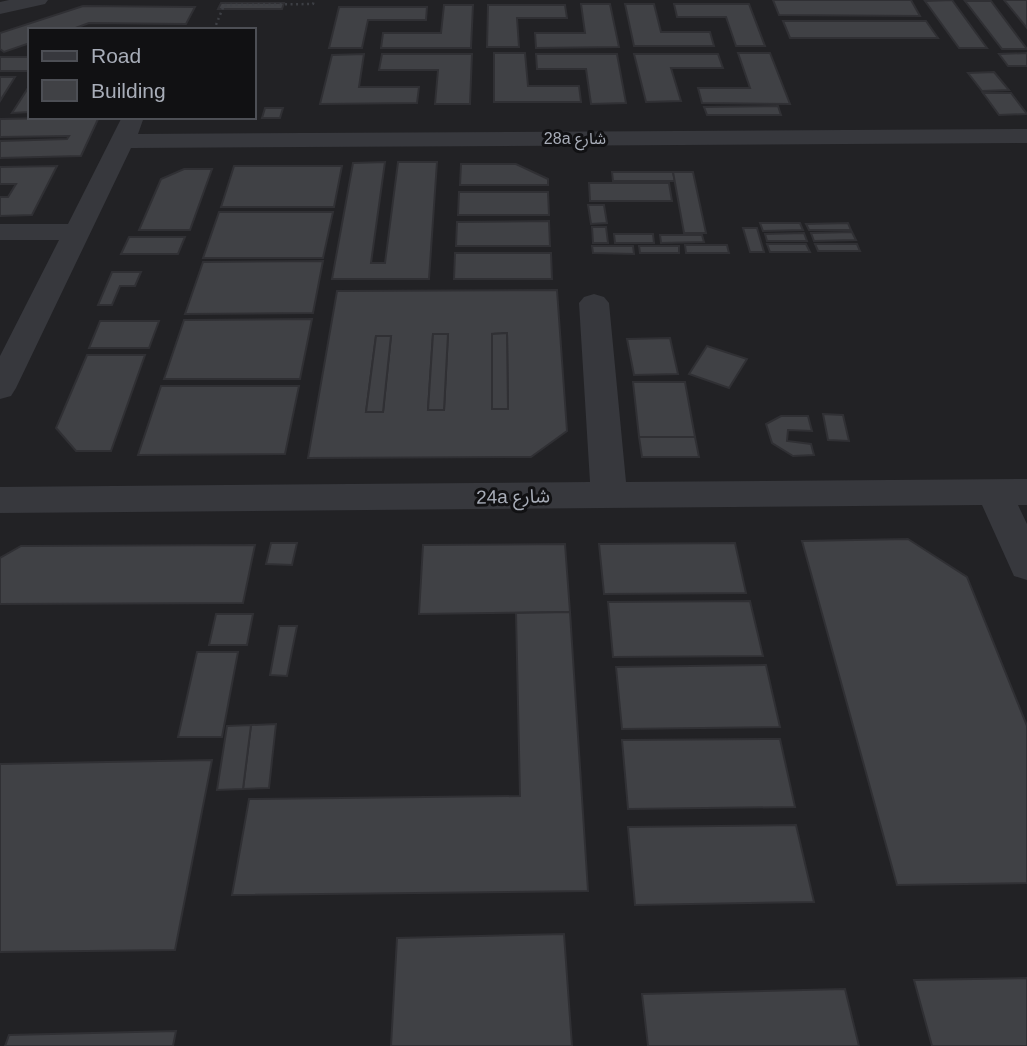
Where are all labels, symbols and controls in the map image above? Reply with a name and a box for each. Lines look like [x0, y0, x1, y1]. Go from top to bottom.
legend [28, 28, 256, 119]
text: Road [91, 44, 141, 67]
text: Building [91, 79, 166, 102]
street label: 28a شارع [544, 130, 606, 151]
street label: 24a شارع [476, 485, 550, 511]

